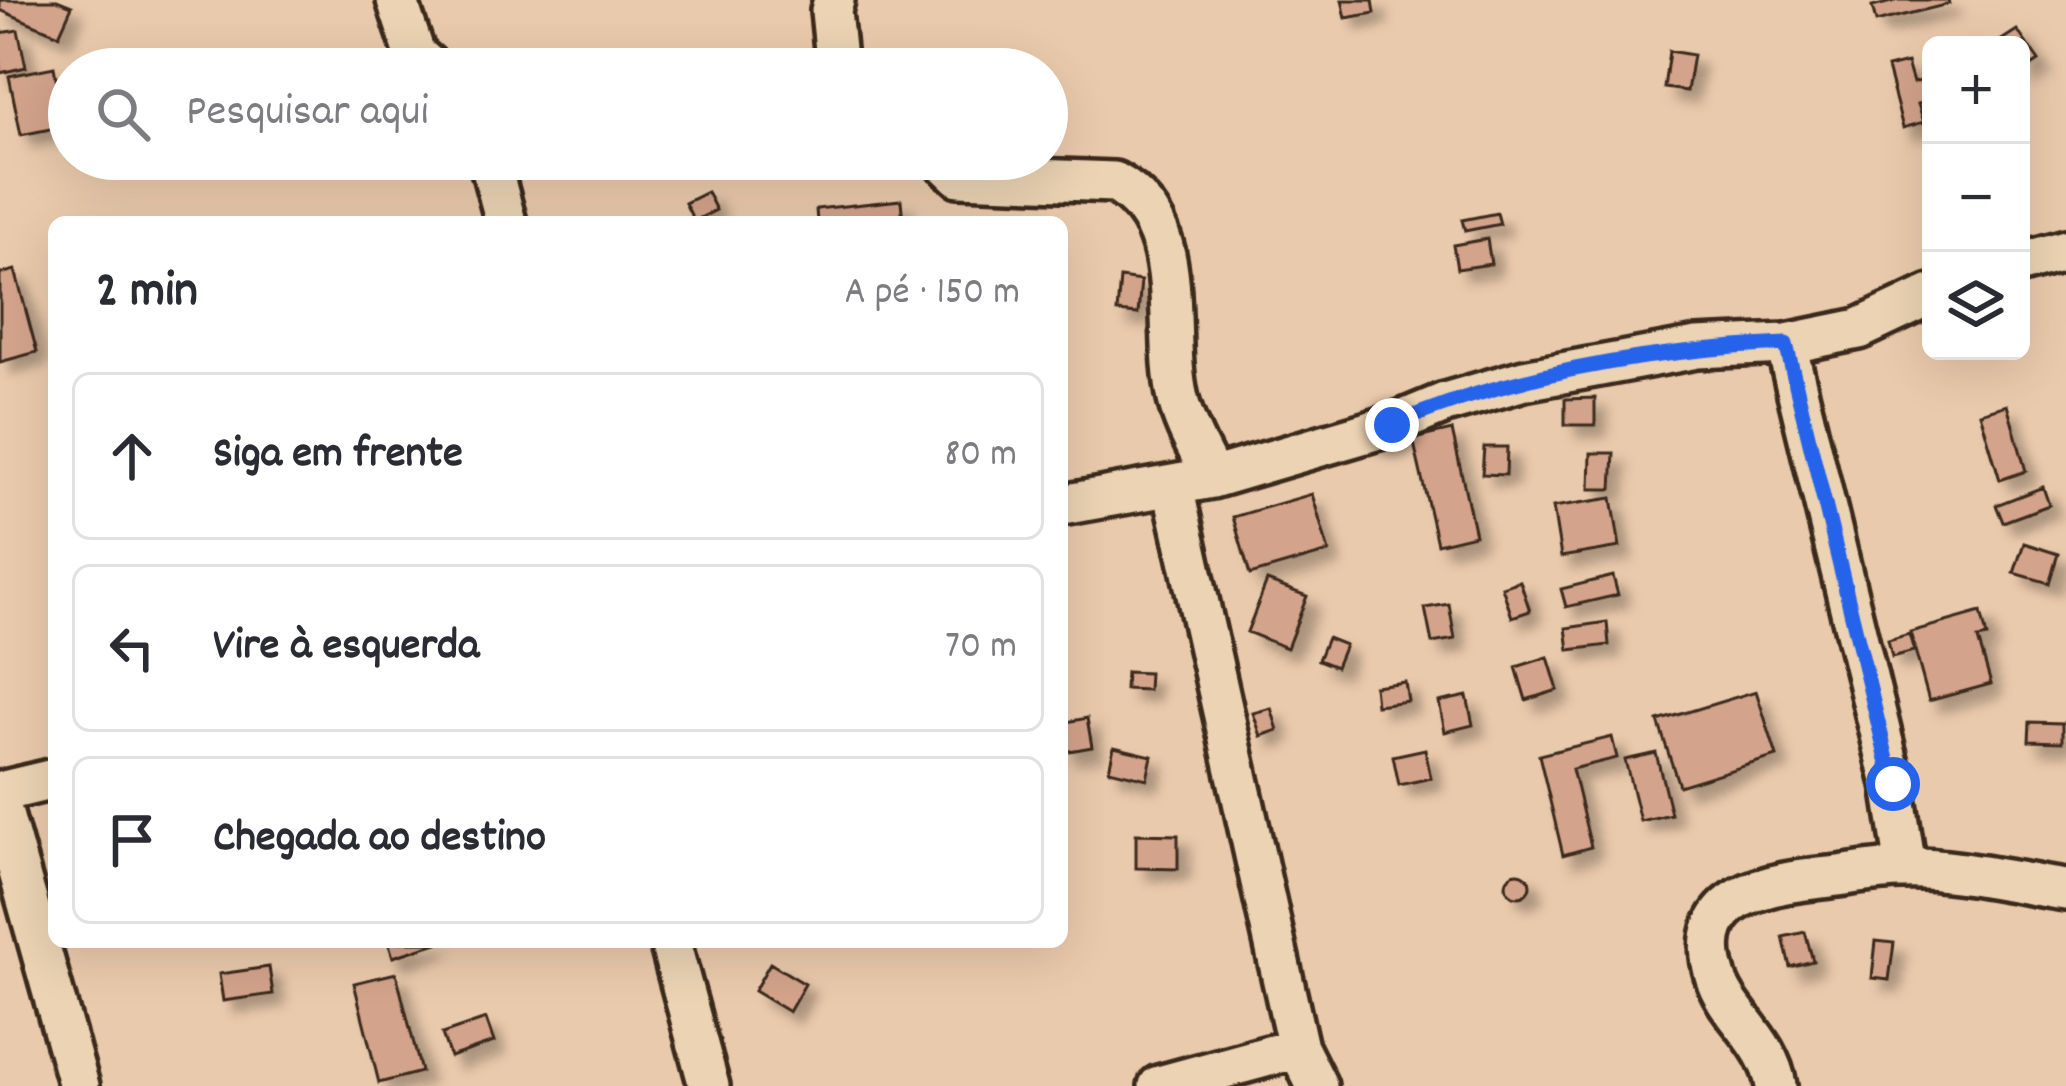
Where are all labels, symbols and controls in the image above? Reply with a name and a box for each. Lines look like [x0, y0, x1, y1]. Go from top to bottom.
map controls [1922, 36, 2030, 360]
button: + [1922, 36, 2030, 144]
search box [48, 48, 1068, 180]
icon: search [90, 81, 156, 147]
text: Pesquisar aqui [186, 82, 429, 146]
button: − [1922, 144, 2030, 252]
button: layers [1922, 252, 2030, 360]
text: 2 min [96, 258, 198, 330]
text: A pé · 150 m [845, 267, 1020, 322]
route end [1365, 398, 1419, 452]
icon: ahead [99, 423, 165, 489]
text: Siga em frente [213, 424, 463, 488]
text: 80 m [944, 429, 1017, 484]
icon: left [99, 615, 165, 681]
text: Vire à esquerda [213, 616, 479, 680]
text: 70 m [945, 621, 1017, 676]
route start [1866, 757, 1920, 811]
icon: arrive [99, 807, 165, 873]
text: Chegada ao destino [213, 808, 546, 872]

